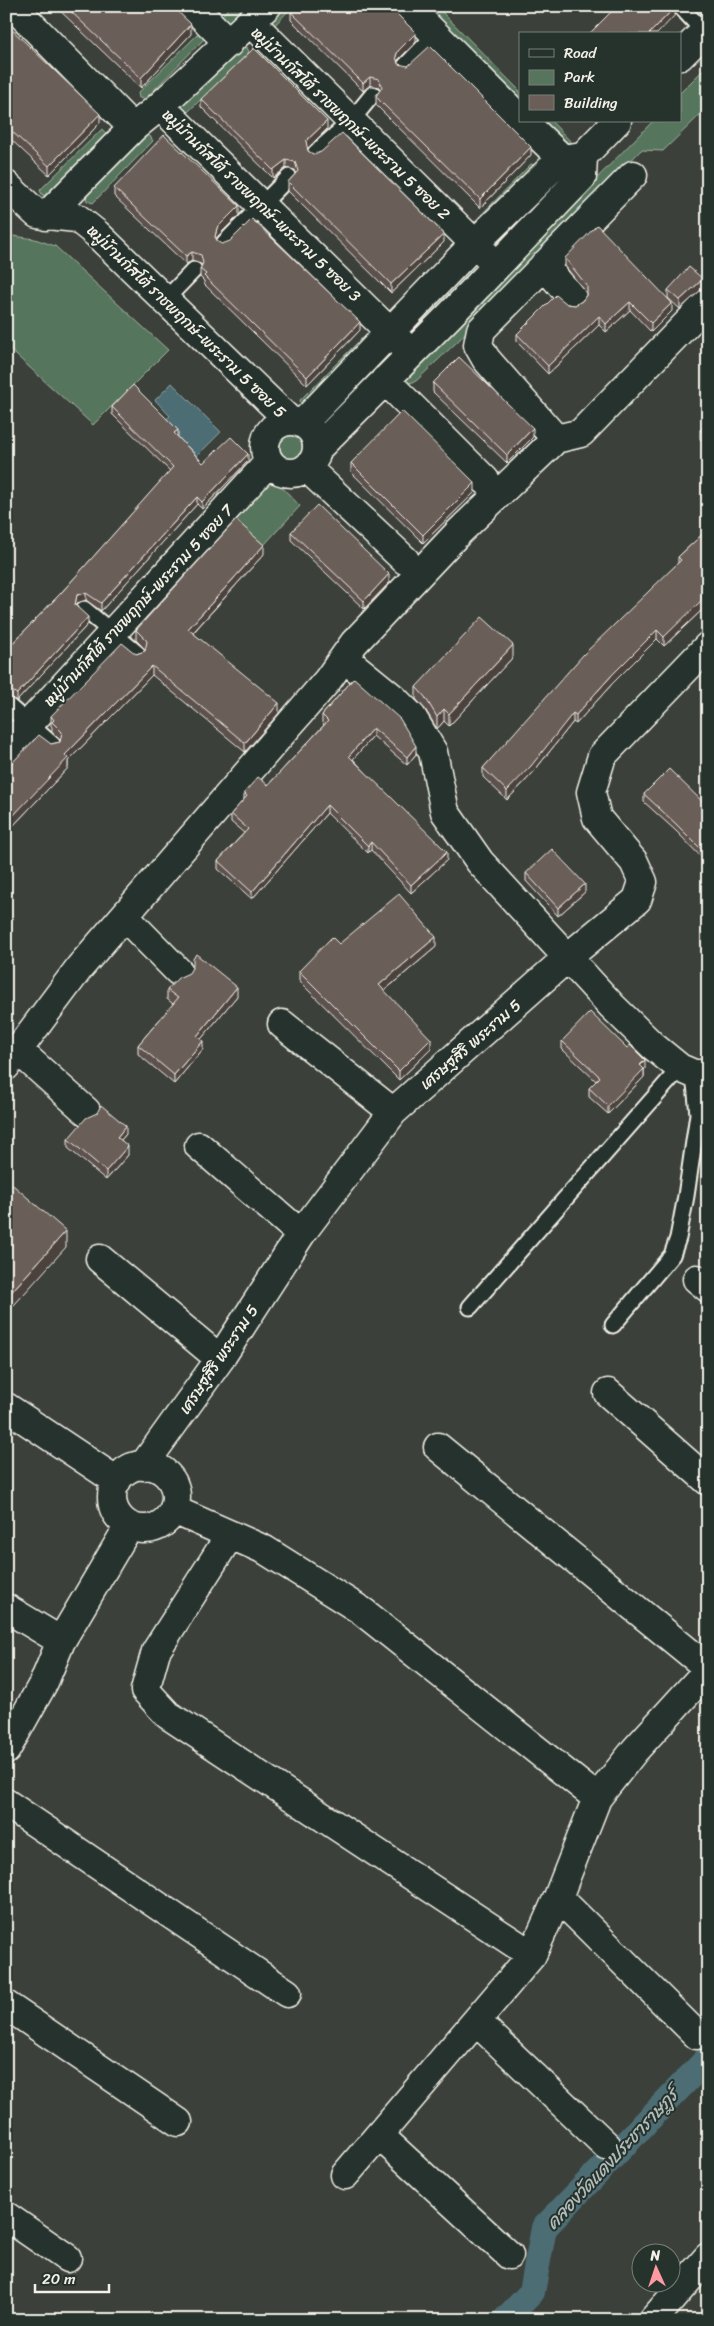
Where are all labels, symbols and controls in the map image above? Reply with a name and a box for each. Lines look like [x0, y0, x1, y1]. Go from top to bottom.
street label: หมู่บ้านกัสโต้ ราชพฤกษ์-พระราม 5 ซอย 2 [244, 20, 457, 227]
legend [519, 32, 682, 122]
text: Road [564, 40, 597, 66]
text: Park [564, 64, 595, 90]
text: Building [564, 90, 618, 116]
street label: หมู่บ้านกัสโต้ ราชพฤกษ์-พระราม 5 ซอย 3 [155, 102, 368, 309]
street label: หมู่บ้านกัสโต้ ราชพฤกษ์-พระราม 5 ซอย 5 [80, 217, 294, 426]
street label: หมู่บ้านกัสโต้ ราชพฤกษ์-พระราม 5 ซอย 7 [36, 497, 241, 714]
street label: เศรษฐสิริ พระราม 5 [413, 991, 528, 1097]
street label: เศรษฐสิริ พระราม 5 [171, 1298, 266, 1420]
water label: คลองวัดแดงประชาราษฎร์ [538, 2076, 691, 2237]
text: N [649, 2243, 661, 2268]
north arrow [632, 2244, 682, 2294]
scale bar [35, 2261, 109, 2293]
text: 20 m [42, 2266, 76, 2292]

